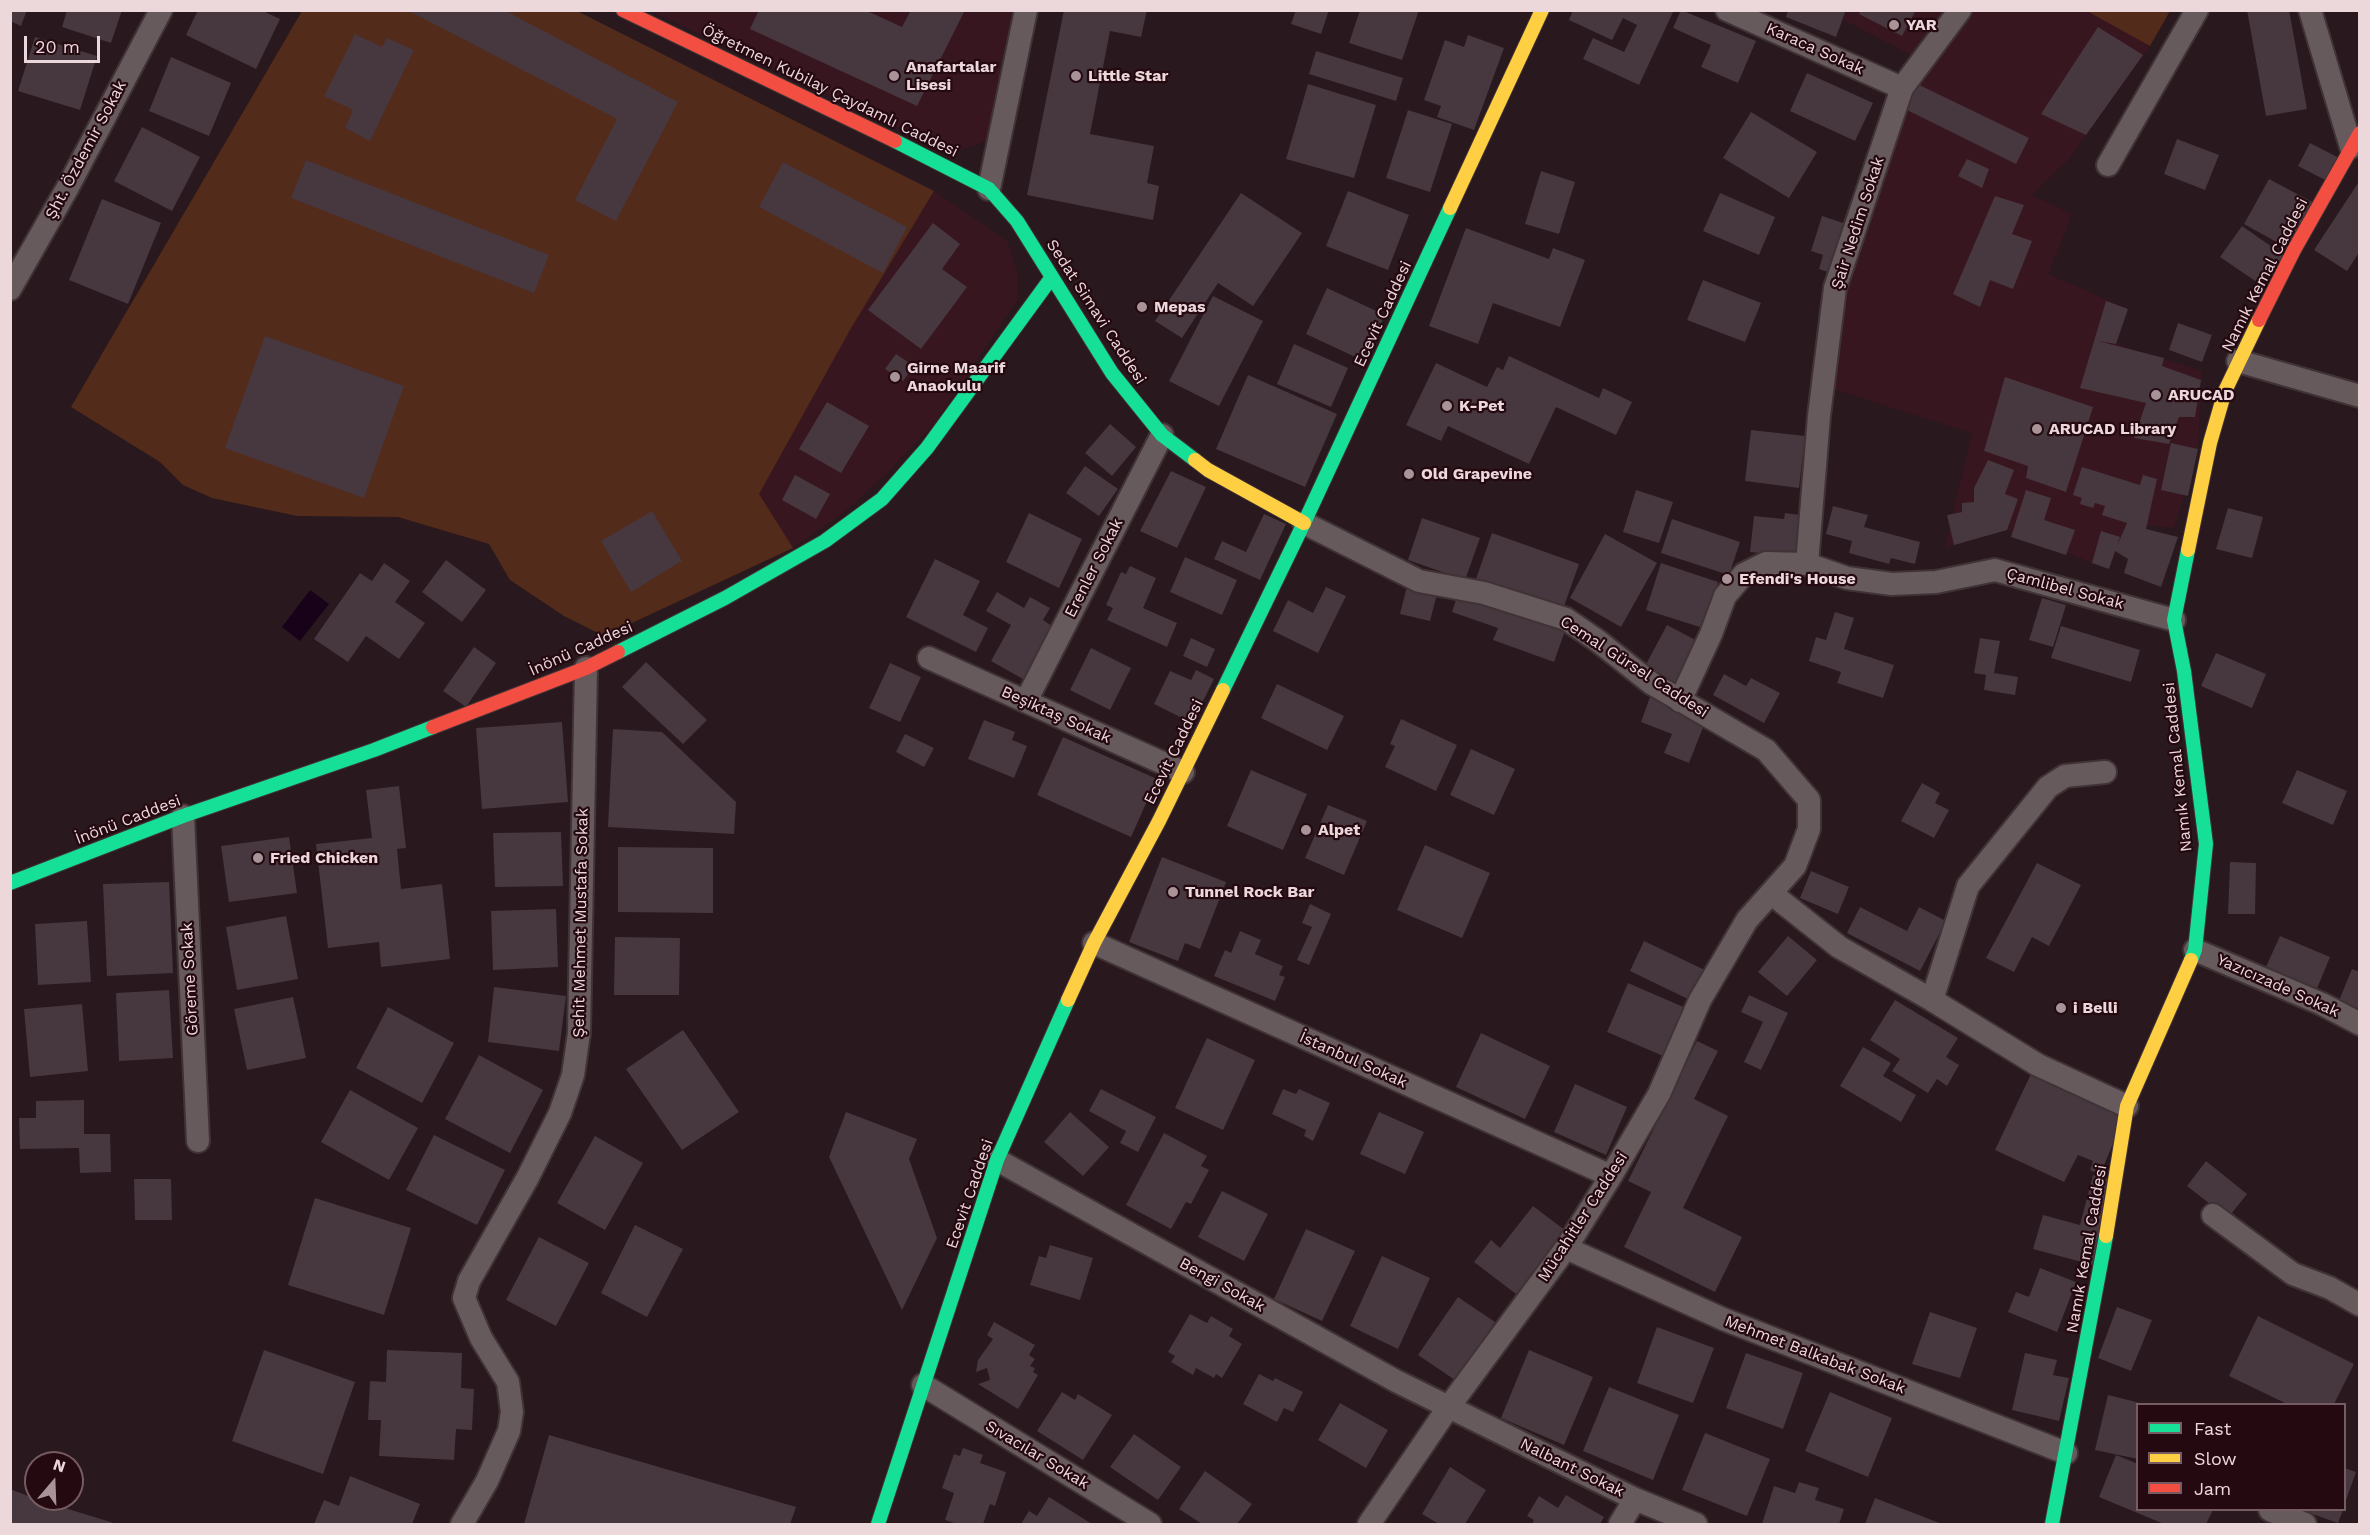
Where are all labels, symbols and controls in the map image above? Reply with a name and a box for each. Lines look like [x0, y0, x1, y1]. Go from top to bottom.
place label: YAR [1906, 15, 1937, 35]
marker: YAR [1887, 18, 1901, 32]
street label: Karaca Sokak [1763, 19, 1867, 79]
street label: Öğretmen Kubilay Çaydamlı Caddesi [699, 20, 961, 162]
scale bar [27, 24, 104, 62]
text: 20 m [35, 36, 80, 57]
place label: Anafartalar Lisesi [906, 57, 996, 95]
place label: Little Star [1088, 66, 1168, 86]
marker: Anafartalar Lisesi [887, 69, 901, 83]
marker: Little Star [1069, 69, 1083, 83]
street label: Şht. Özdemir Sokak [41, 77, 131, 223]
street label: Şair Nedim Sokak [1828, 154, 1888, 292]
street label: Namık Kemal Caddesi [2218, 195, 2312, 355]
street label: Sedat Simavi Caddesi [1042, 236, 1150, 388]
street label: Ecevit Caddesi [1350, 258, 1416, 370]
place label: Mepas [1154, 297, 1206, 317]
marker: Mepas [1135, 300, 1149, 314]
place label: Girne Maarif Anaokulu [907, 358, 1005, 396]
marker: Girne Maarif Anaokulu [888, 370, 902, 384]
place label: ARUCAD [2168, 385, 2234, 405]
marker: ARUCAD [2149, 388, 2163, 402]
place label: K-Pet [1459, 396, 1504, 416]
marker: K-Pet [1440, 399, 1454, 413]
place label: ARUCAD Library [2049, 419, 2176, 439]
marker: ARUCAD Library [2030, 422, 2044, 436]
place label: Old Grapevine [1421, 464, 1532, 484]
marker: Old Grapevine [1402, 467, 1416, 481]
street label: Erenler Sokak [1061, 515, 1127, 621]
street label: Çamlibel Sokak [2004, 564, 2126, 614]
place label: Efendi's House [1739, 569, 1856, 589]
marker: Efendi's House [1720, 572, 1734, 586]
street label: Cemal Gürsel Caddesi [1556, 612, 1712, 722]
street label: İnönü Caddesi [526, 618, 636, 680]
street label: Namık Kemal Caddesi [2160, 681, 2196, 853]
street label: Beşiktaş Sokak [998, 682, 1114, 748]
street label: Ecevit Caddesi [1140, 696, 1208, 808]
street label: İnönü Caddesi [73, 791, 183, 849]
street label: Şehit Mehmet Mustafa Sokak [569, 808, 593, 1038]
place label: Alpet [1318, 820, 1360, 840]
marker: Alpet [1299, 823, 1313, 837]
place label: Fried Chicken [270, 848, 378, 868]
marker: Fried Chicken [251, 851, 265, 865]
place label: Tunnel Rock Bar [1185, 882, 1314, 902]
marker: Tunnel Rock Bar [1166, 885, 1180, 899]
street label: Göreme Sokak [177, 922, 203, 1036]
street label: Yazıcızade Sokak [2214, 950, 2342, 1022]
place label: i Belli [2073, 998, 2118, 1018]
marker: i Belli [2054, 1001, 2068, 1015]
street label: İstanbul Sokak [1296, 1028, 1410, 1092]
street label: Ecevit Caddesi [942, 1137, 998, 1251]
street label: Mücahitler Caddesi [1534, 1149, 1632, 1285]
street label: Namık Kemal Caddesi [2063, 1163, 2111, 1335]
street label: Bengi Sokak [1176, 1254, 1268, 1316]
street label: Mehmet Balkabak Sokak [1722, 1312, 1908, 1398]
legend [2136, 1403, 2346, 1511]
street label: Sıvacılar Sokak [982, 1416, 1092, 1494]
text: Fast [2194, 1418, 2231, 1439]
street label: Nalbant Sokak [1517, 1434, 1627, 1502]
text: Slow [2194, 1448, 2237, 1469]
north arrow [24, 1451, 84, 1511]
text: N [51, 1454, 68, 1476]
text: Jam [2194, 1478, 2231, 1499]

